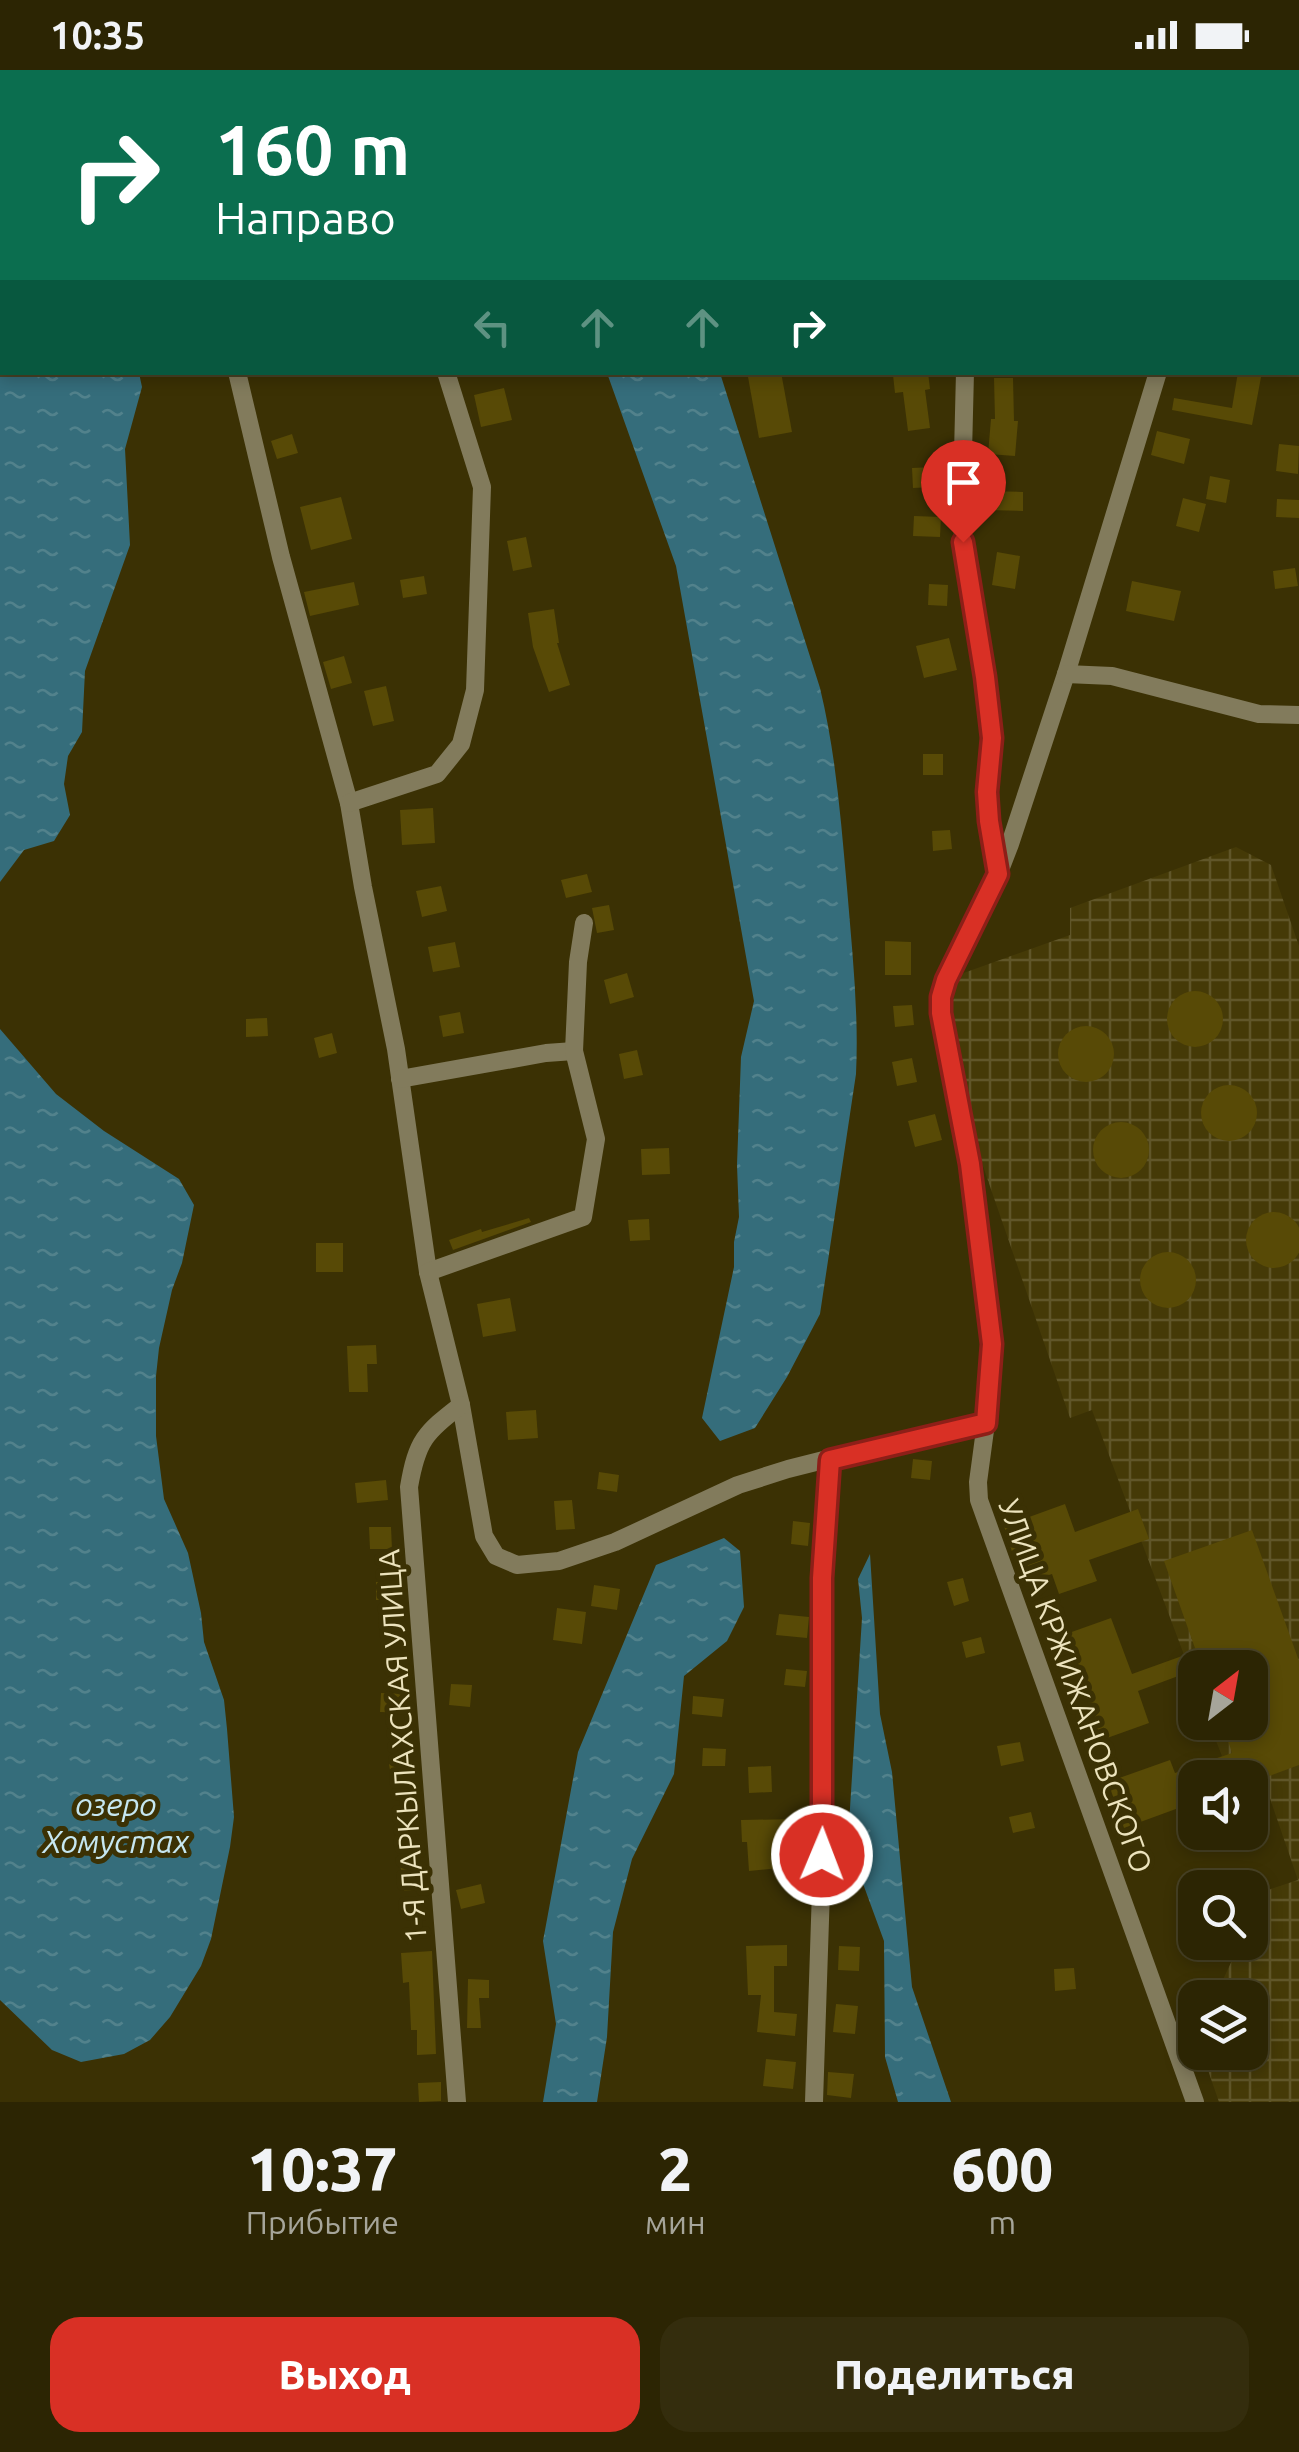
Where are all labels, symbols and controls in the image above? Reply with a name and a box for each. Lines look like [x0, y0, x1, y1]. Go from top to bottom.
text: 10:35 [50, 14, 145, 56]
icon: right [50, 110, 180, 240]
text: 160 m [215, 110, 410, 188]
text: Направо [215, 192, 396, 243]
icon: left [465, 300, 520, 355]
icon: ahead [570, 300, 625, 355]
icon: ahead [675, 300, 730, 355]
icon: right [780, 300, 835, 355]
pin [921, 440, 1006, 543]
icon: arrive [936, 455, 991, 510]
street label: УЛИЦА КРЖИЖАНОВСКОГО [992, 1494, 1160, 1878]
street label: 1-Я ДАРКЫЛАХСКАЯ УЛИЦА [371, 1548, 433, 1944]
north arrow [1178, 1650, 1268, 1740]
map controls [1178, 1650, 1268, 2070]
button: sound [1178, 1760, 1268, 1850]
water label: озеро Хомустах [41, 1786, 190, 1859]
position arrow [770, 1803, 874, 1907]
button: search [1178, 1870, 1268, 1960]
button: layers [1178, 1980, 1268, 2070]
text: 10:37 [247, 2135, 397, 2202]
text: 2 [658, 2135, 692, 2202]
text: 600 [952, 2135, 1053, 2202]
text: Прибытие [246, 2204, 399, 2240]
text: мин [645, 2204, 706, 2240]
text: m [989, 2204, 1016, 2240]
button: Выход [50, 2317, 640, 2432]
button: Поделиться [660, 2317, 1249, 2432]

